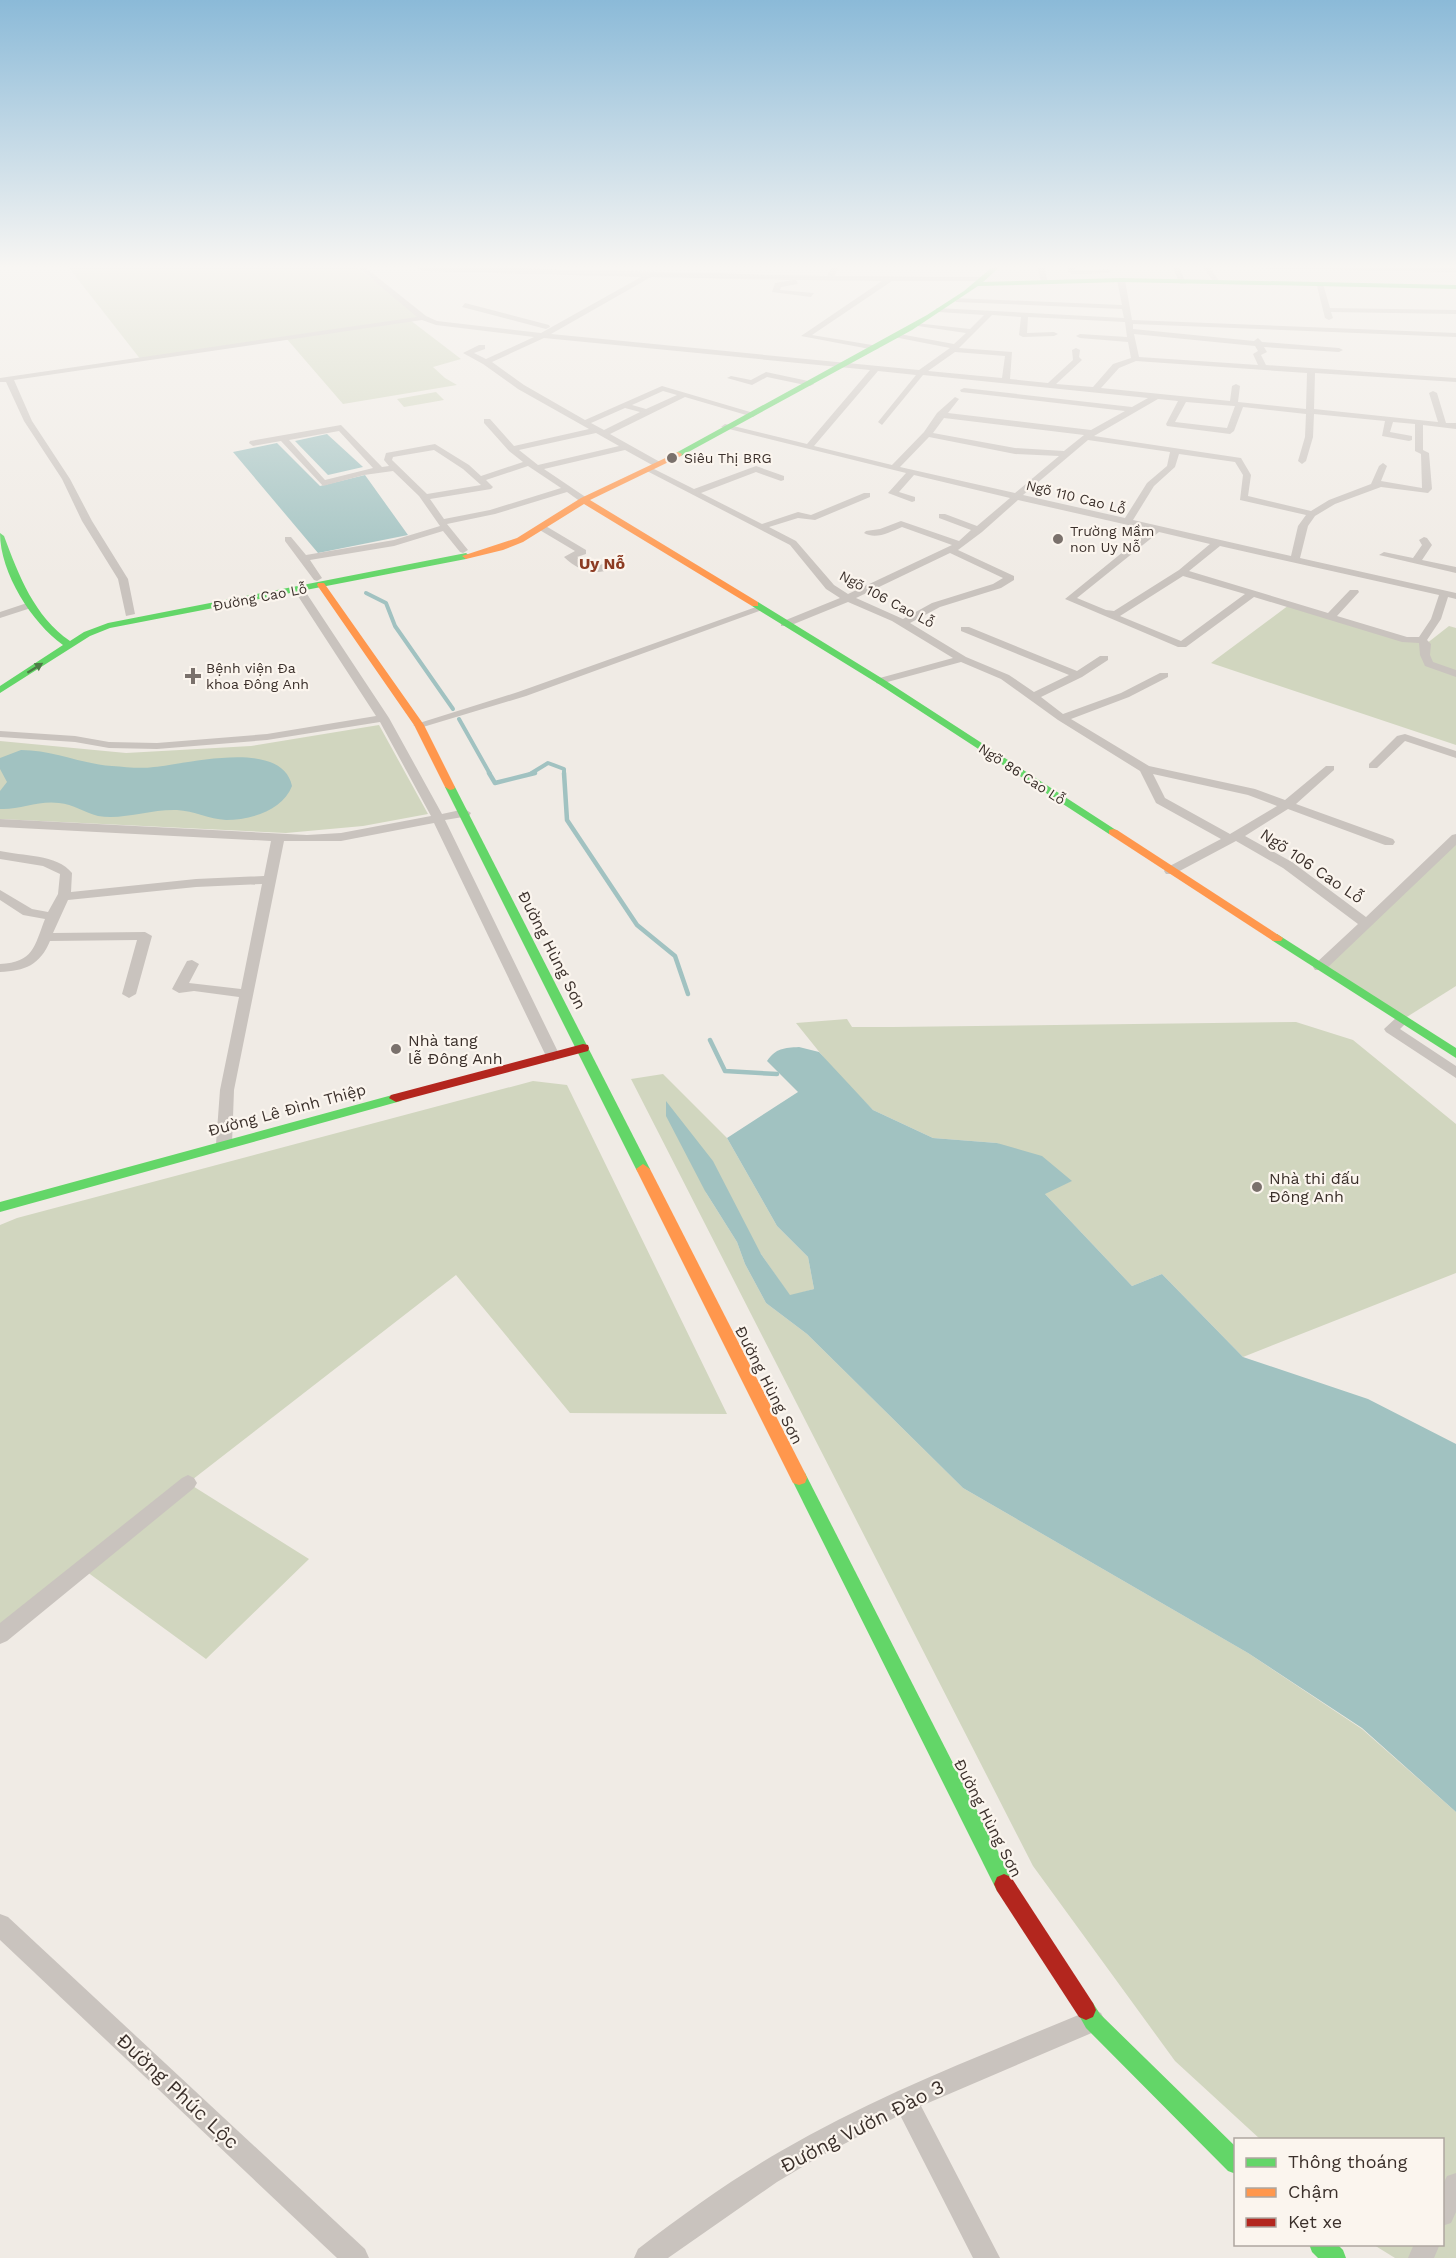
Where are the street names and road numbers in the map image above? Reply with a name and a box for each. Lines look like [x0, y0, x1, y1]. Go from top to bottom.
street label: Ngõ 110 Cao Lỗ [1025, 477, 1127, 517]
street label: Ngõ 106 Cao Lỗ [837, 567, 937, 631]
street label: Đường Cao Lỗ [212, 580, 308, 614]
street label: Ngõ 86 Cao Lỗ [976, 740, 1068, 808]
street label: Ngõ 106 Cao Lỗ [1257, 825, 1367, 907]
street label: Đường Hùng Sơn [514, 888, 590, 1012]
street label: Đường Lê Đình Thiệp [206, 1080, 368, 1140]
street label: Đường Hùng Sơn [731, 1323, 807, 1447]
street label: Đường Hùng Sơn [950, 1756, 1026, 1880]
street label: Đường Phúc Lộc [112, 2028, 244, 2154]
street label: Đường Vườn Đào 3 [776, 2074, 948, 2178]

